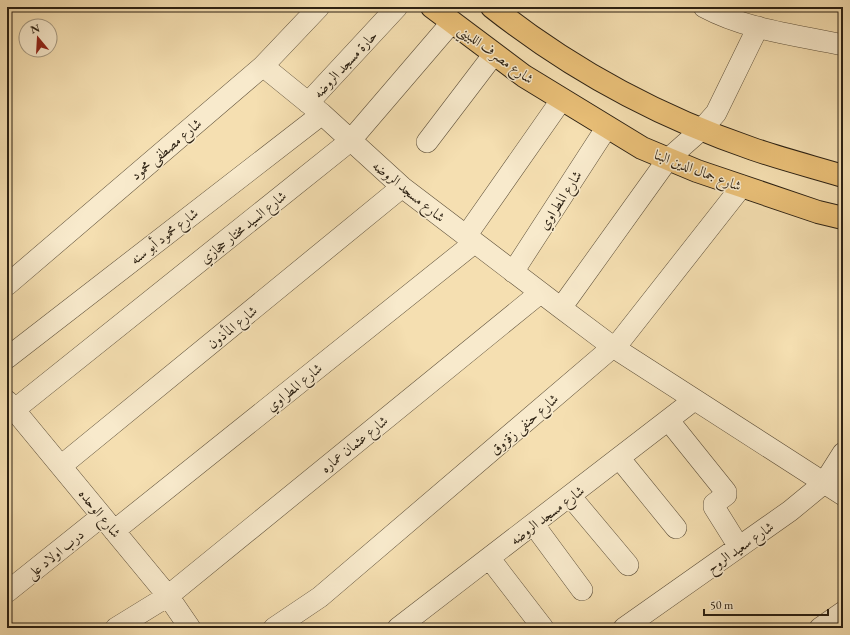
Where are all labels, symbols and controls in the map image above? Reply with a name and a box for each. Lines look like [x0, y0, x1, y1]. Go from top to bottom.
north arrow [18, 18, 58, 58]
text: N [29, 20, 41, 37]
street label: شارع مصرف اللبيني [452, 20, 537, 91]
street label: حارة مسجد الروضه [309, 26, 381, 102]
street label: شارع مصطفى محمود [127, 114, 207, 186]
street label: شارع جمال الدين البنا [651, 145, 744, 198]
street label: شارع مسجد الروضه [367, 156, 449, 228]
street label: شارع المطراوي [534, 167, 588, 235]
street label: شارع السيد مختار حجازي [196, 187, 292, 270]
street label: شارع محمود أبو سنه [126, 203, 204, 271]
street label: شارع المأذون [203, 301, 263, 355]
street label: شارع المطراوي [262, 359, 328, 417]
street label: شارع حنفى زقزوق [486, 389, 564, 461]
street label: شارع عثمان عماره [317, 411, 393, 479]
street label: شارع مسجد الروضه [506, 481, 589, 551]
street label: شارع الوحده [73, 485, 125, 543]
street label: شارع سعيد الروح [703, 517, 779, 580]
street label: درب اولاد على [22, 525, 88, 584]
scale bar [704, 591, 828, 617]
text: 50 m [710, 597, 734, 613]

